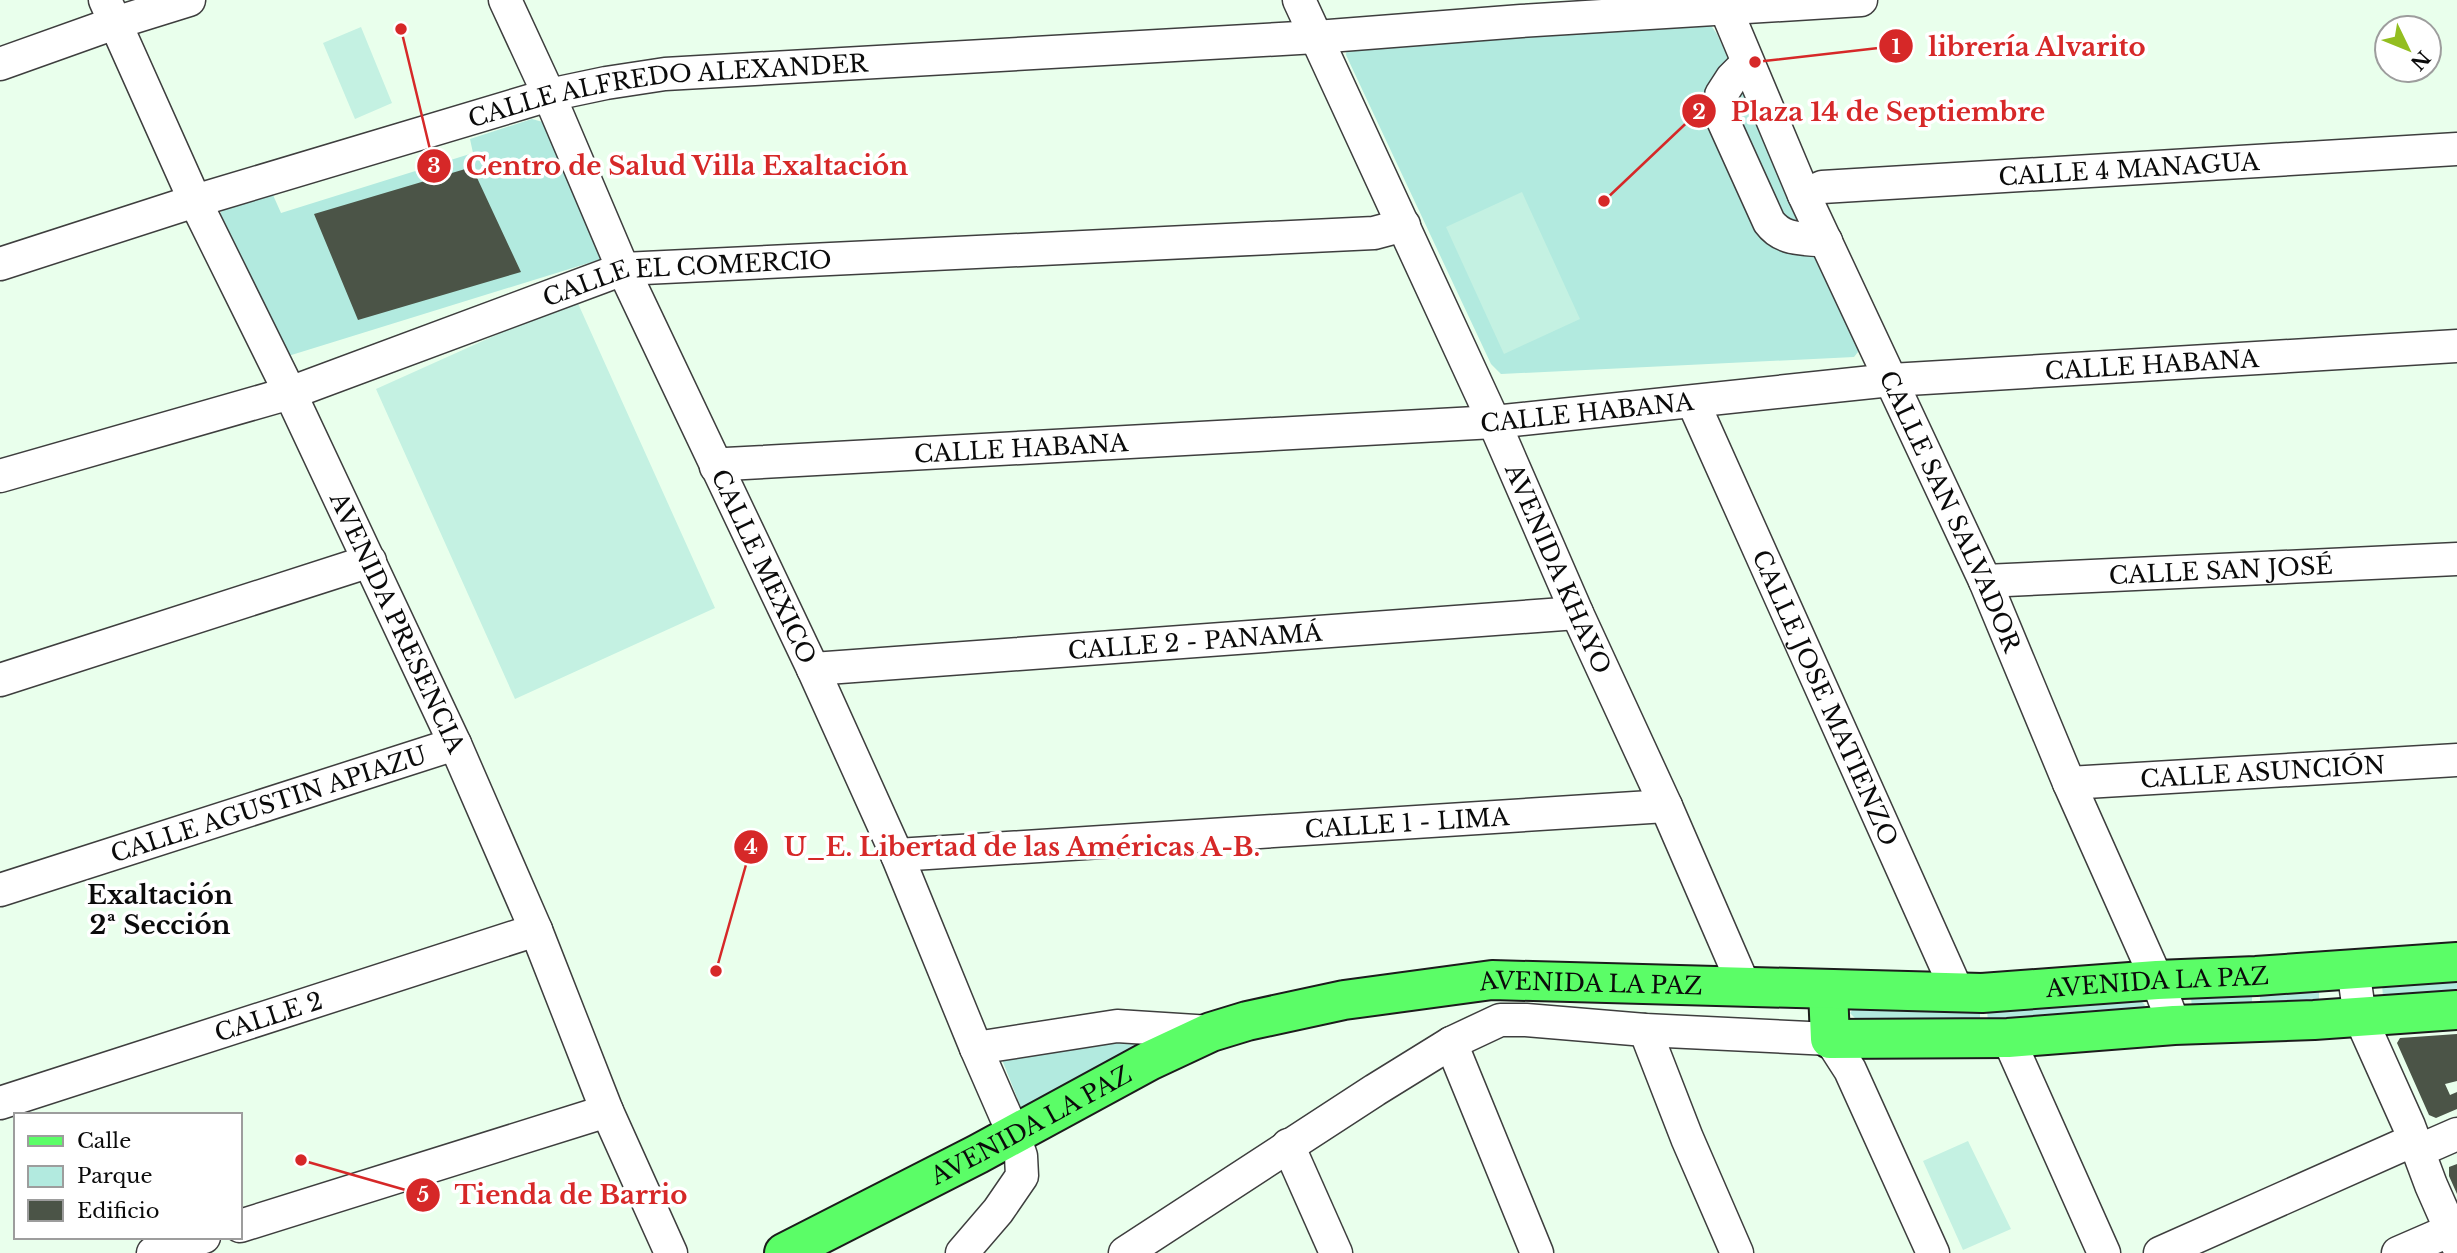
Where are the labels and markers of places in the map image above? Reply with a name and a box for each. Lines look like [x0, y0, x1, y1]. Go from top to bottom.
callout: librería Alvarito [1879, 23, 2160, 70]
callout: Plaza 14 de Septiembre [1682, 88, 2059, 135]
callout: Centro de Salud Villa Exaltación [416, 142, 923, 189]
callout: U_E. Libertad de las Américas A-B. [733, 823, 1275, 870]
callout: Tienda de Barrio [406, 1171, 701, 1218]

